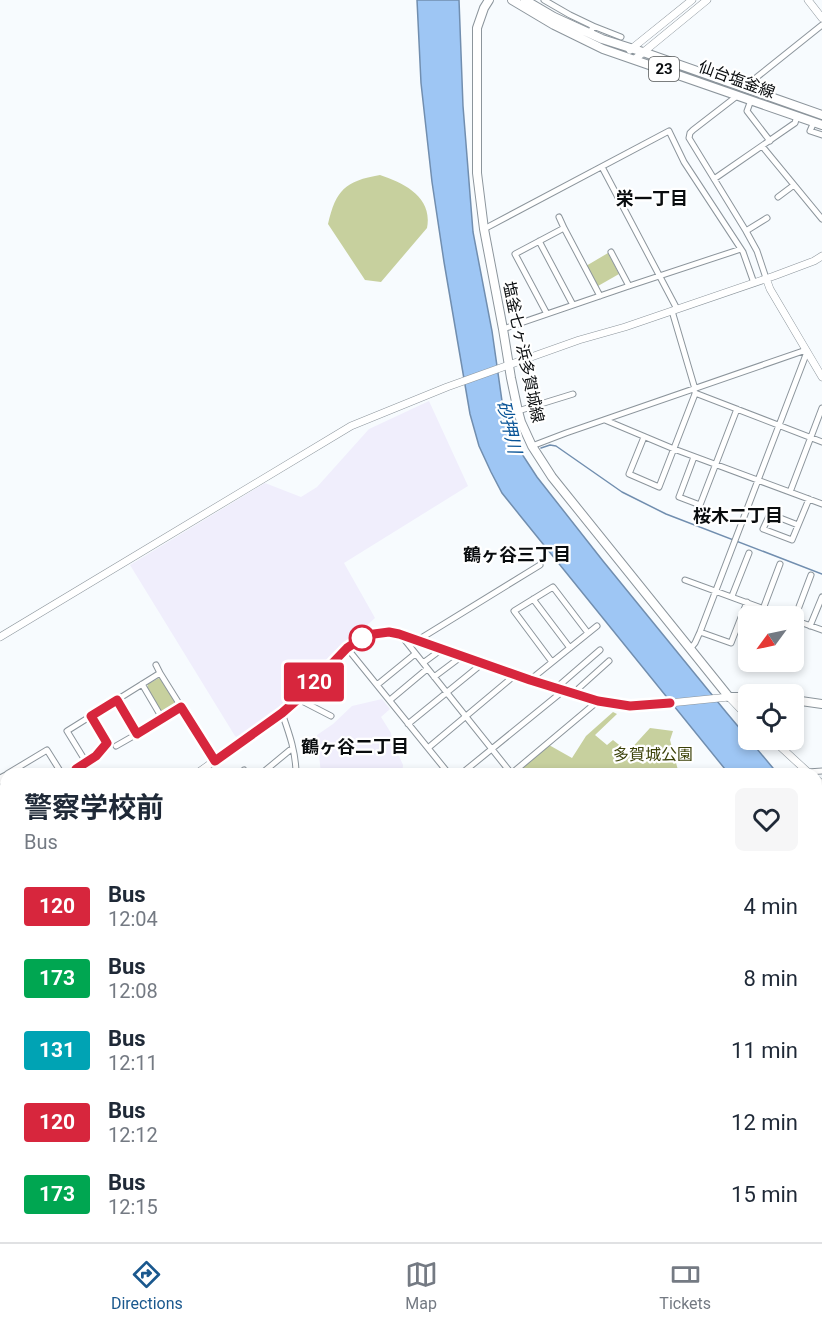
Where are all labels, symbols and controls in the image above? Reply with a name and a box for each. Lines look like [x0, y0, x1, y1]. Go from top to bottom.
road number: 23 [649, 57, 679, 81]
street label: 仙台塩釜線 [696, 57, 778, 102]
district label: 栄一丁目 [616, 188, 688, 209]
street label: 塩釜七ヶ浜多賀城線 [499, 280, 548, 425]
water label: 砂押川 [493, 398, 526, 458]
district label: 桜木二丁目 [693, 505, 783, 526]
district label: 鶴ヶ谷三丁目 [463, 544, 571, 565]
north arrow [738, 606, 804, 672]
map controls [738, 606, 804, 750]
unlabelled marker [349, 625, 375, 651]
line badge: 120 [280, 662, 348, 702]
text: 120 [296, 670, 332, 694]
button: locate [738, 684, 804, 750]
district label: 鶴ヶ谷二丁目 [301, 736, 409, 757]
park label: 多賀城公園 [613, 745, 693, 764]
button: heart [735, 788, 798, 851]
text: 警察学校前 [24, 791, 164, 824]
text: Bus [24, 830, 58, 854]
text: Bus [108, 882, 146, 907]
text: 120 [39, 894, 75, 918]
text: 4 min [743, 894, 798, 919]
text: 12:04 [108, 907, 158, 931]
text: Bus [108, 954, 146, 979]
text: 173 [39, 966, 75, 990]
text: 8 min [743, 966, 798, 991]
text: 12:08 [108, 979, 158, 1003]
text: Bus [108, 1026, 146, 1051]
text: 131 [39, 1038, 75, 1062]
text: 11 min [731, 1038, 798, 1063]
text: 12:11 [108, 1051, 158, 1075]
text: Bus [108, 1098, 146, 1123]
text: 120 [39, 1110, 75, 1134]
text: 12 min [731, 1110, 798, 1135]
text: 12:12 [108, 1123, 158, 1147]
text: Bus [108, 1170, 146, 1195]
text: 173 [39, 1182, 75, 1206]
text: 15 min [731, 1182, 798, 1207]
text: 12:15 [108, 1195, 158, 1219]
tab: Directions [111, 1258, 183, 1313]
tab: Map [405, 1258, 438, 1313]
tab: Tickets [659, 1258, 711, 1313]

